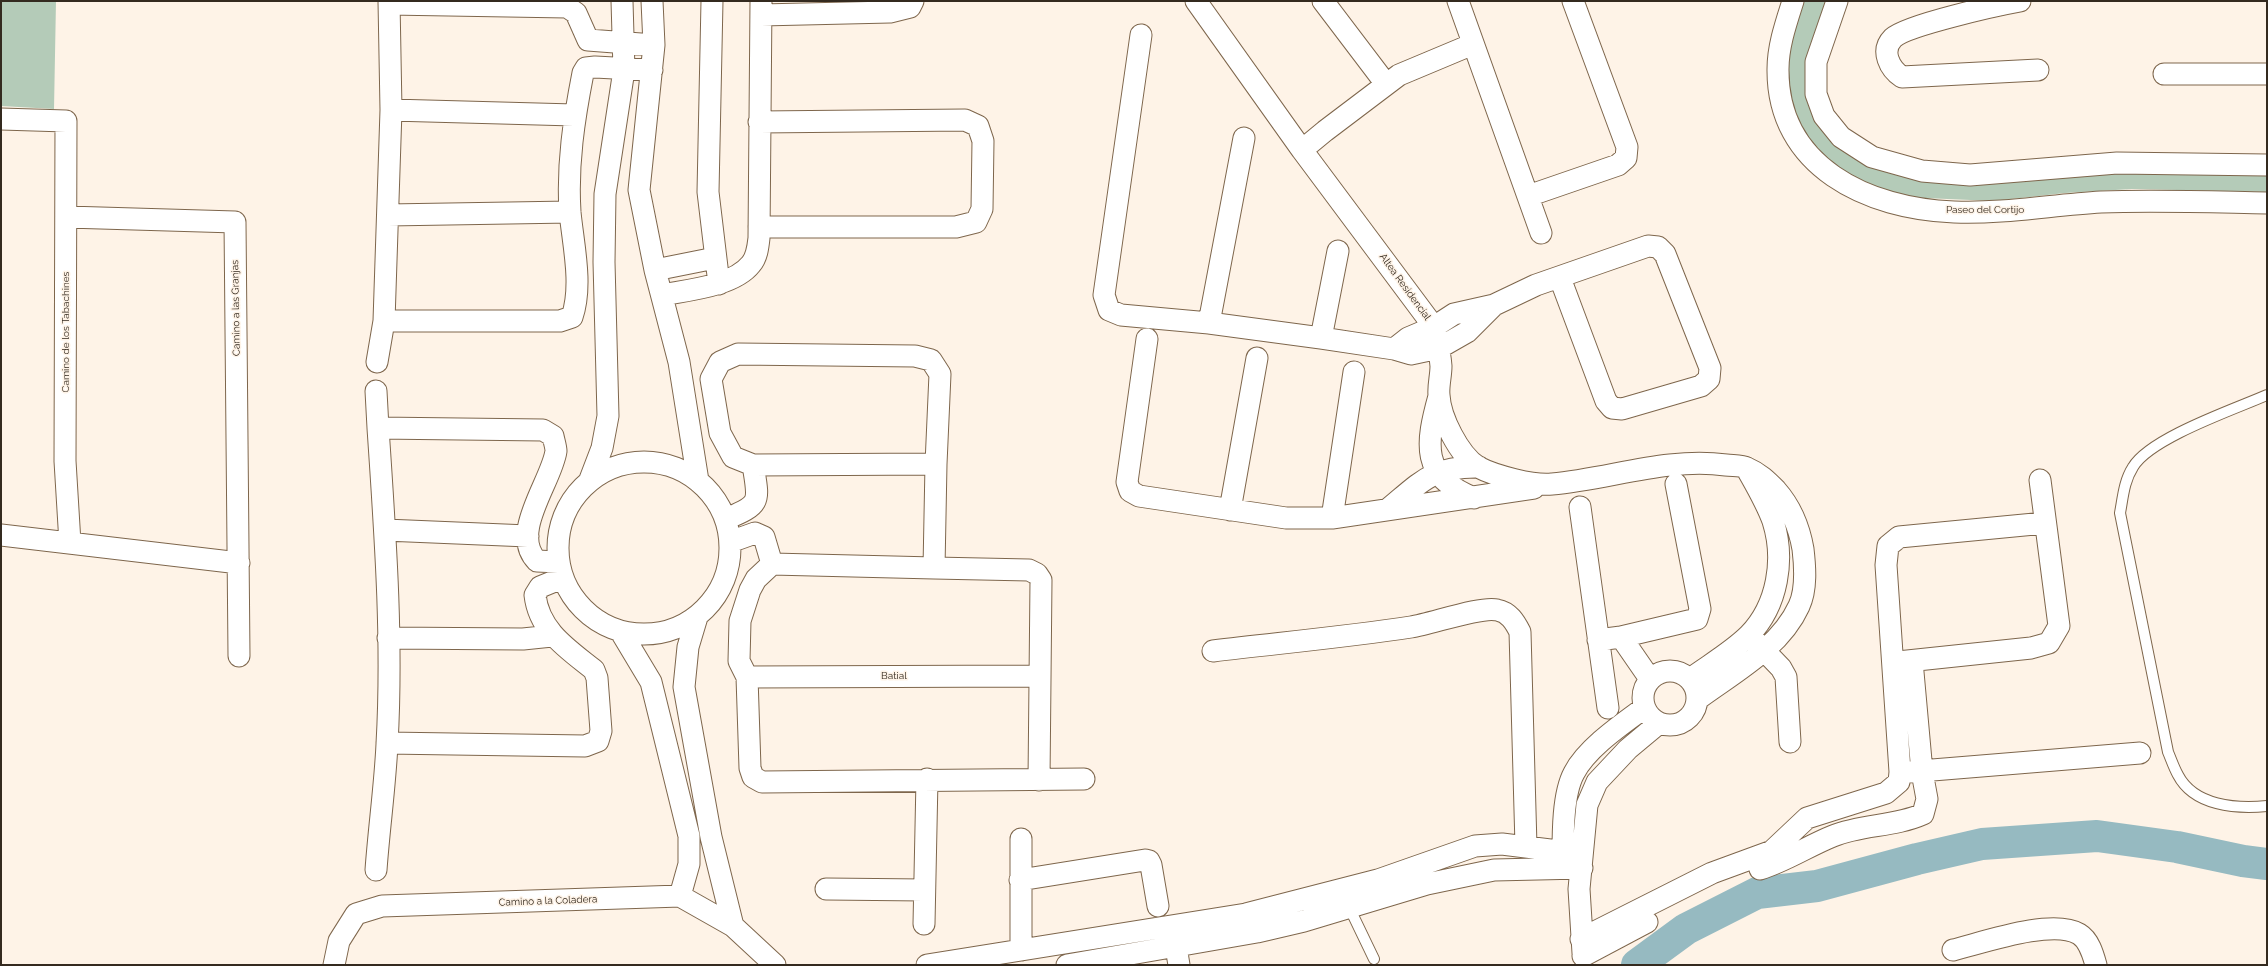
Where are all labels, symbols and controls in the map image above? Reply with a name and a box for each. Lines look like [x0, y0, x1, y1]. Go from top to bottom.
street label: Paseo del Cortijo [1946, 204, 2024, 216]
street label: Altea Residencial [1377, 251, 1433, 323]
street label: Camino a las Granjas [229, 260, 243, 356]
street label: Camino de los Tabachines [60, 272, 72, 392]
street label: Batial [881, 670, 907, 682]
street label: Camino a la Coladera [498, 893, 598, 909]

